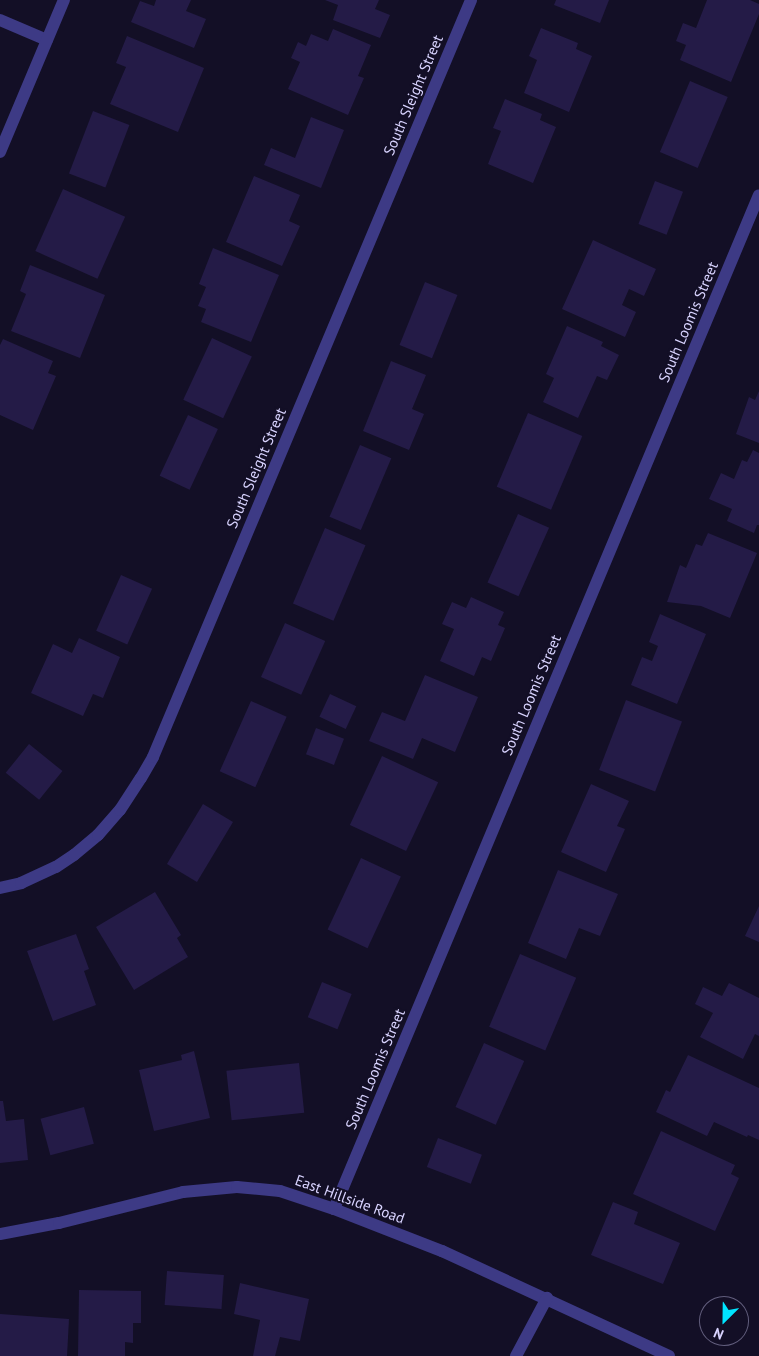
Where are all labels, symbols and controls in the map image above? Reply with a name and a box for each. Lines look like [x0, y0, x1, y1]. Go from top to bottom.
street label: South Sleight Street [380, 32, 446, 158]
street label: South Loomis Street [654, 259, 722, 385]
street label: South Sleight Street [223, 405, 289, 531]
street label: South Loomis Street [497, 632, 565, 758]
street label: South Loomis Street [341, 1006, 409, 1132]
street label: East Hillside Road [293, 1171, 407, 1227]
north arrow [699, 1296, 749, 1346]
text: N [711, 1324, 726, 1344]

